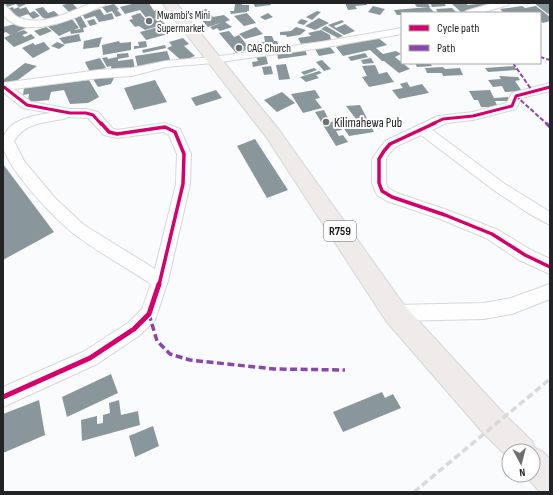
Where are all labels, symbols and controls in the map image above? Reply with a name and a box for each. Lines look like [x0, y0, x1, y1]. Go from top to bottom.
place label: Mwambi’s Mini Supermarket [157, 9, 210, 35]
legend [401, 12, 541, 64]
marker: Mwambi’s Mini Supermarket [144, 16, 154, 26]
text: Cycle path [437, 21, 479, 36]
text: Path [437, 41, 455, 56]
place label: CAG Church [247, 42, 291, 55]
marker: CAG Church [234, 43, 244, 53]
place label: Kilimahewa Pub [334, 115, 402, 131]
marker: Kilimahewa Pub [321, 117, 331, 127]
road number: R759 [324, 221, 356, 241]
north arrow [501, 443, 541, 483]
text: N [518, 466, 526, 479]

